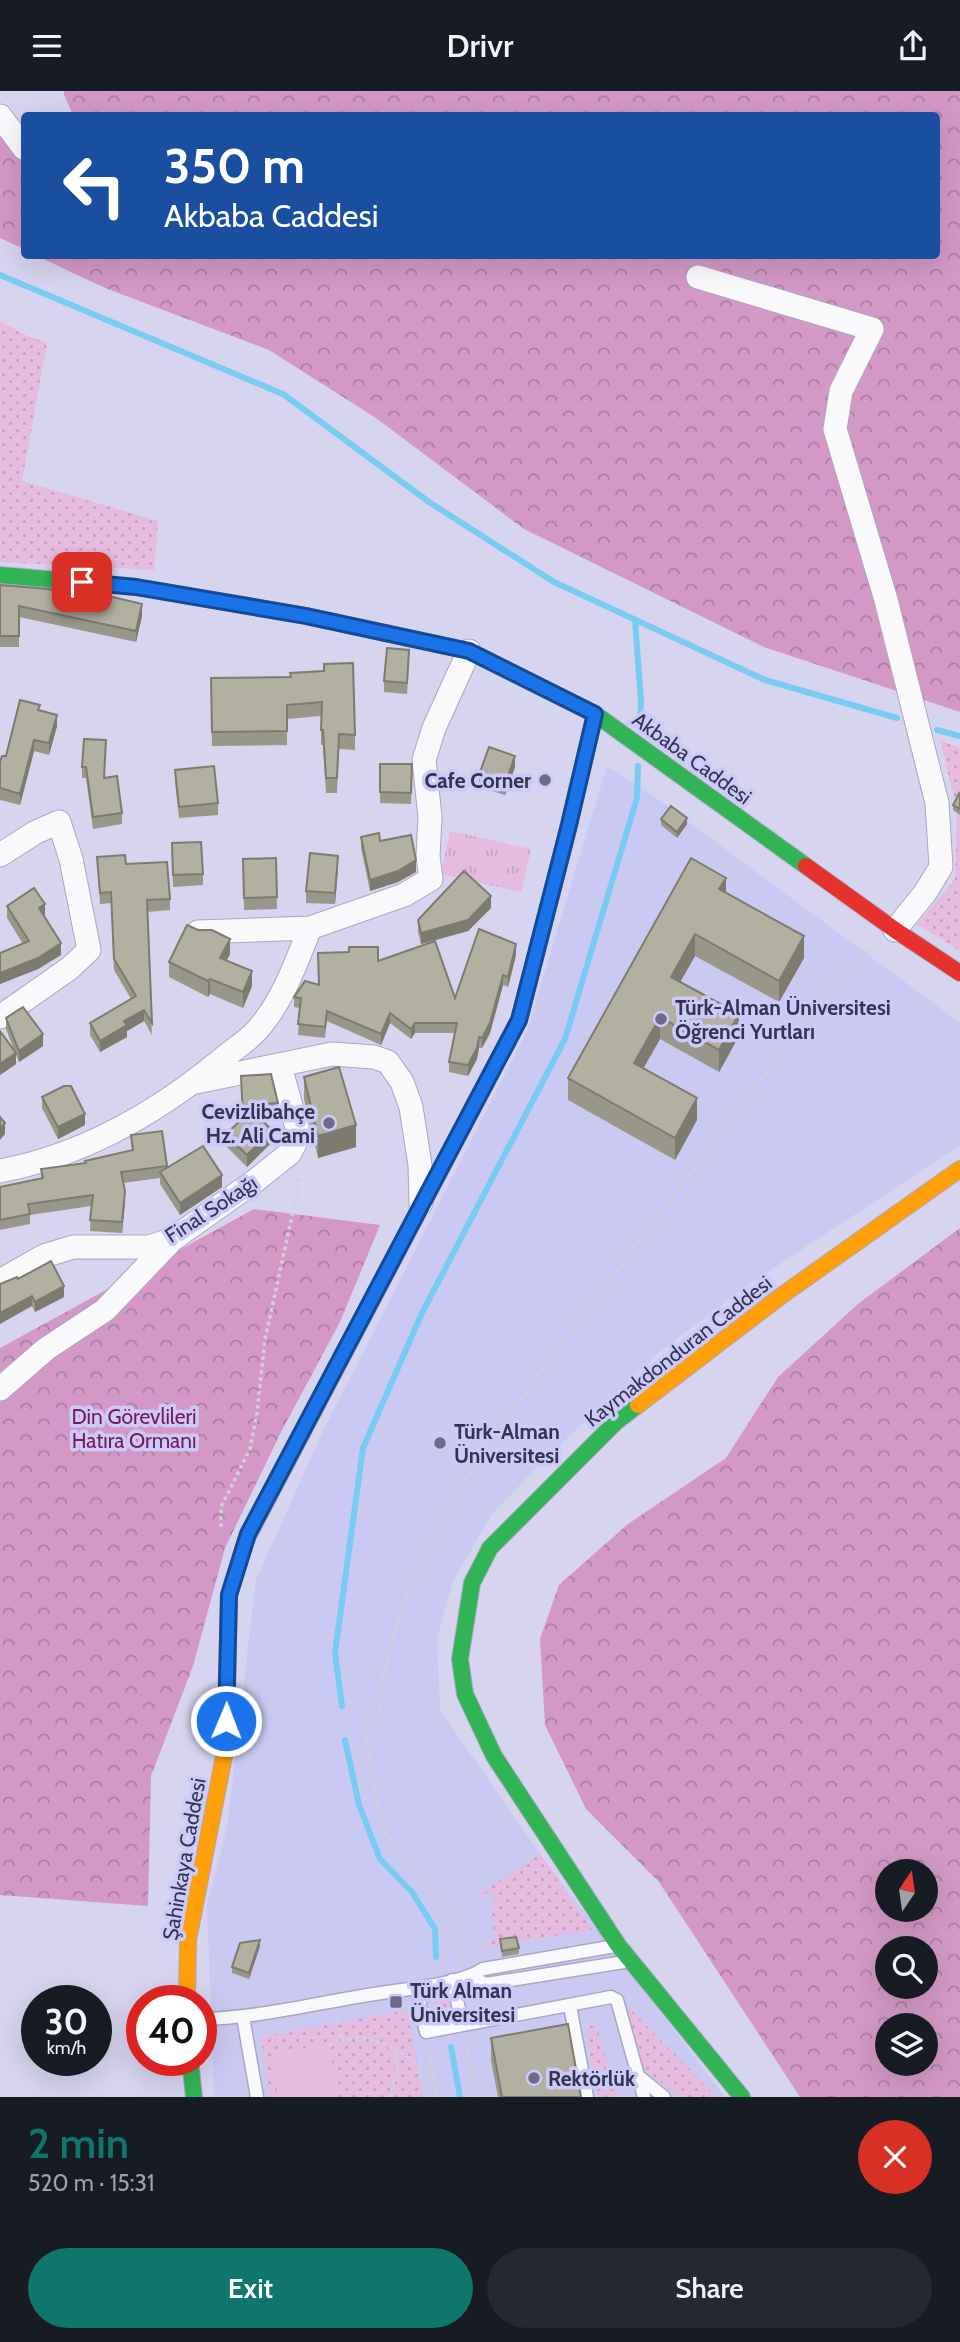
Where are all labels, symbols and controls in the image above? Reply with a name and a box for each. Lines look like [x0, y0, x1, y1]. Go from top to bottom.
text: Drivr [447, 26, 513, 65]
icon: menu [28, 27, 66, 65]
icon: share [894, 27, 932, 65]
text: 350 m [164, 136, 305, 195]
icon: left [49, 140, 140, 231]
text: Akbaba Caddesi [164, 196, 379, 235]
pin [52, 552, 112, 612]
icon: arrive [63, 563, 101, 601]
street label: Akbaba Caddesi [628, 707, 756, 809]
place label: Cafe Corner [424, 768, 531, 793]
marker: Cafe Corner [537, 772, 553, 788]
place label: Türk-Alman Üniversitesi Öğrenci Yurtları [675, 995, 891, 1044]
marker: Türk-Alman Üniversitesi Öğrenci Yurtları [653, 1011, 669, 1027]
place label: Cevizlibahçe Hz. Ali Cami [201, 1099, 315, 1148]
marker: Cevizlibahçe Hz. Ali Cami [321, 1115, 337, 1131]
street label: Final Sokağı [160, 1170, 262, 1248]
street label: Kaymakdonduran Caddesi [580, 1270, 776, 1432]
park label: Din Görevlileri Hatıra Ormanı [71, 1404, 197, 1453]
place label: Türk-Alman Üniversitesi [454, 1419, 560, 1468]
marker: Türk-Alman Üniversitesi [432, 1435, 448, 1451]
position arrow [189, 1684, 263, 1758]
street label: Şahinkaya Caddesi [157, 1776, 211, 1942]
north arrow [875, 1859, 938, 1921]
map controls [875, 1859, 938, 2076]
button: search [875, 1936, 938, 1999]
place label: Türk Alman Üniversitesi [410, 1978, 515, 2027]
speed limit sign: 40 [126, 1985, 217, 2076]
marker: Türk Alman Üniversitesi [388, 1994, 404, 2010]
text: 30 [45, 2000, 88, 2043]
button: layers [875, 2013, 938, 2076]
text: km/h [47, 2037, 86, 2059]
place label: Rektörlük [548, 2066, 636, 2091]
marker: Rektörlük [526, 2070, 542, 2086]
text: 2 min [28, 2117, 129, 2169]
button: close [858, 2120, 932, 2194]
text: 520 m · 15:31 [28, 2169, 154, 2197]
button: Exit [28, 2248, 473, 2328]
button: Share [487, 2248, 932, 2328]

